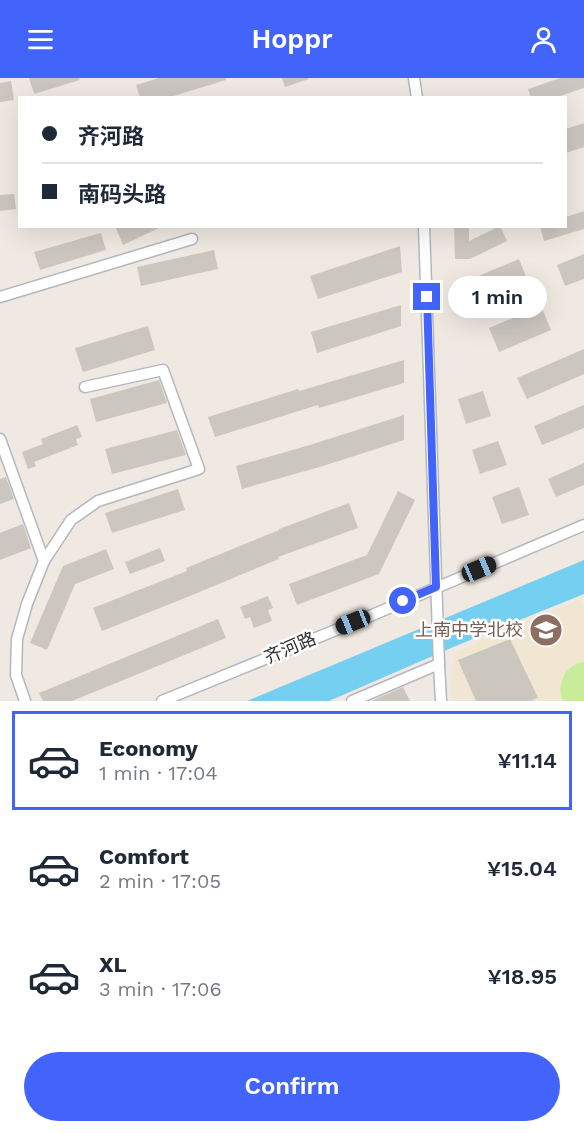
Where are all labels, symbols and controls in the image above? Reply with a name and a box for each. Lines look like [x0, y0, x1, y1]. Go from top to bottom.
icon: menu [24, 23, 57, 56]
text: Hoppr [251, 23, 333, 55]
icon: person [527, 23, 560, 56]
text: 齐河路 [78, 124, 144, 149]
text: 南码头路 [78, 182, 166, 207]
callout: 1 min [448, 276, 547, 318]
route end [413, 283, 440, 310]
text: 1 min [472, 285, 523, 309]
car [459, 554, 499, 584]
route start [389, 587, 416, 614]
car [333, 607, 373, 637]
school or university icon: 上南中学北校 [528, 612, 564, 648]
place label: 上南中学北校 [415, 619, 523, 640]
street label: 齐河路 [261, 627, 319, 668]
icon: car [27, 734, 81, 788]
text: Economy [99, 736, 198, 761]
text: ¥11.14 [498, 748, 557, 773]
text: 1 min · 17:04 [99, 761, 218, 785]
icon: car [27, 842, 81, 896]
text: Comfort [99, 844, 189, 869]
text: ¥15.04 [487, 856, 557, 881]
text: 2 min · 17:05 [99, 869, 221, 893]
icon: car [27, 950, 81, 1004]
text: XL [99, 952, 127, 977]
text: ¥18.95 [487, 964, 557, 989]
text: 3 min · 17:06 [99, 977, 222, 1001]
button: Confirm [24, 1052, 560, 1121]

